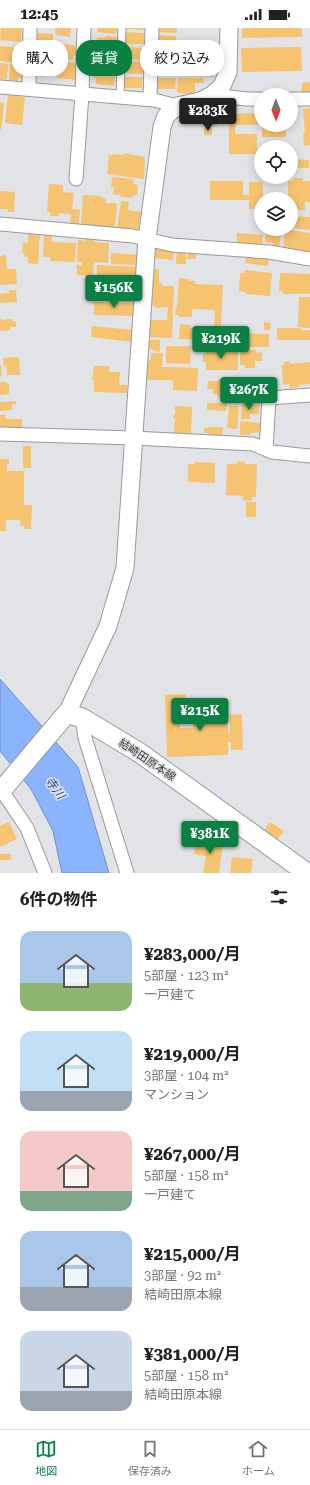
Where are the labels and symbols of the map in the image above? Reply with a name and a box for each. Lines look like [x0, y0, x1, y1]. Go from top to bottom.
north arrow [254, 88, 298, 132]
pin: ¥283K [180, 98, 236, 132]
pin: ¥156K [86, 275, 142, 309]
pin: ¥219K [193, 326, 249, 360]
pin: ¥267K [221, 377, 277, 411]
pin: ¥215K [172, 698, 228, 732]
street label: 結崎田原本線 [116, 736, 178, 784]
water label: 寺川 [42, 774, 69, 803]
pin: ¥381K [182, 821, 238, 855]

